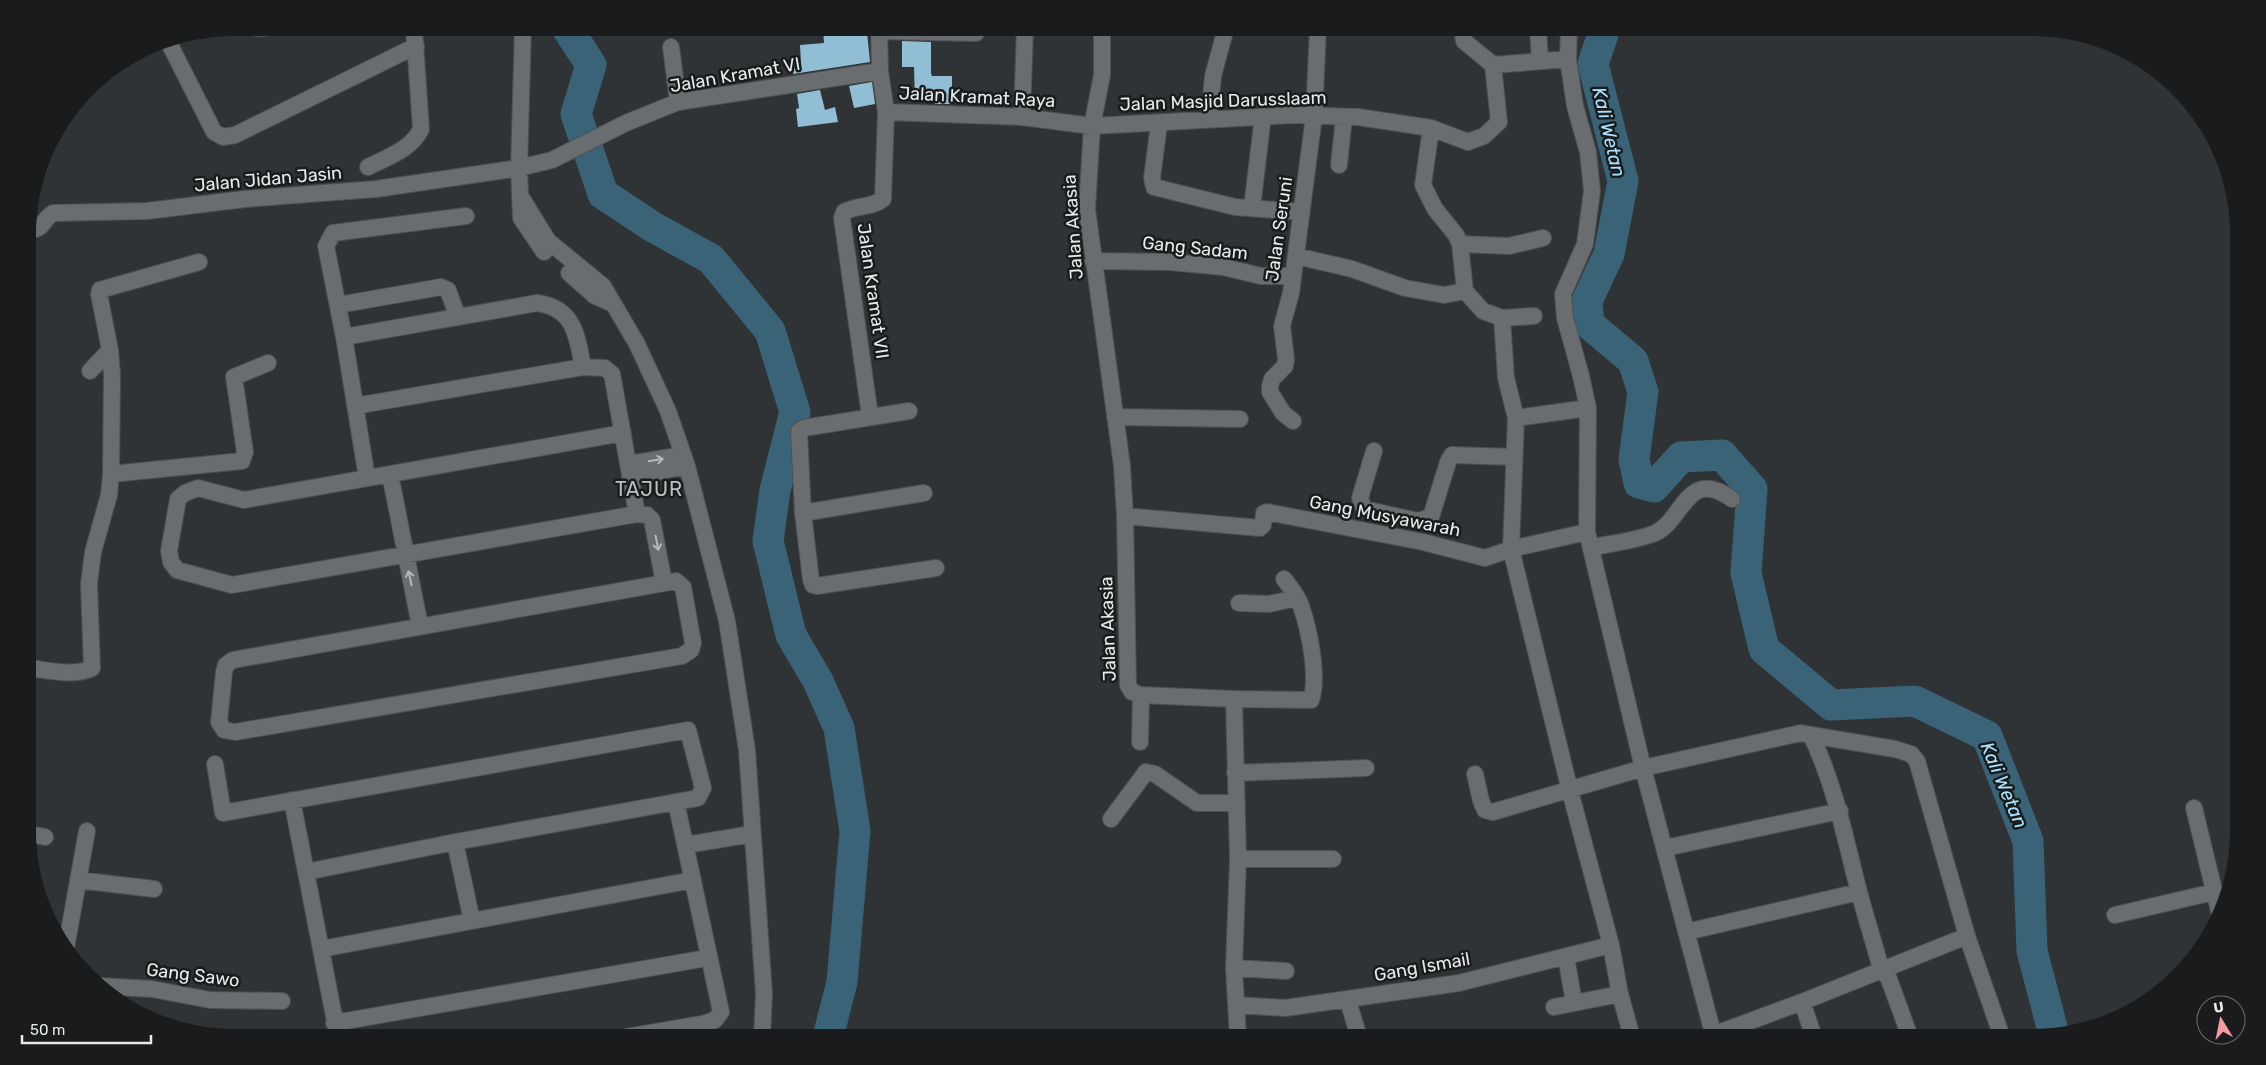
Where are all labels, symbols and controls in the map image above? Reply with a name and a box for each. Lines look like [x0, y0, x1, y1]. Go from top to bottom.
street label: Jalan Kramat VI [668, 53, 802, 97]
street label: Jalan Kramat Raya [898, 82, 1056, 112]
water label: Kali Wetan [1587, 85, 1631, 179]
street label: Jalan Masjid Darusslaam [1119, 86, 1327, 116]
street label: Jalan Jidan Jasin [193, 162, 343, 196]
street label: Jalan Akasia [1058, 174, 1088, 280]
street label: Jalan Seruni [1261, 175, 1297, 283]
street label: Jalan Kramat VII [853, 222, 893, 360]
street label: Gang Sadam [1141, 232, 1249, 264]
one-way arrow [648, 454, 664, 464]
district label: TAJUR [615, 477, 683, 501]
street label: Gang Musyawarah [1308, 491, 1462, 541]
one-way arrow [652, 534, 662, 550]
one-way arrow [405, 570, 414, 586]
street label: Jalan Akasia [1095, 576, 1121, 682]
water label: Kali Wetan [1976, 738, 2032, 832]
street label: Gang Ismail [1372, 948, 1472, 986]
street label: Gang Sawo [145, 958, 241, 992]
north arrow [2196, 995, 2246, 1045]
text: U [2212, 998, 2225, 1017]
scale bar [22, 1012, 151, 1044]
text: 50 m [30, 1021, 65, 1039]

